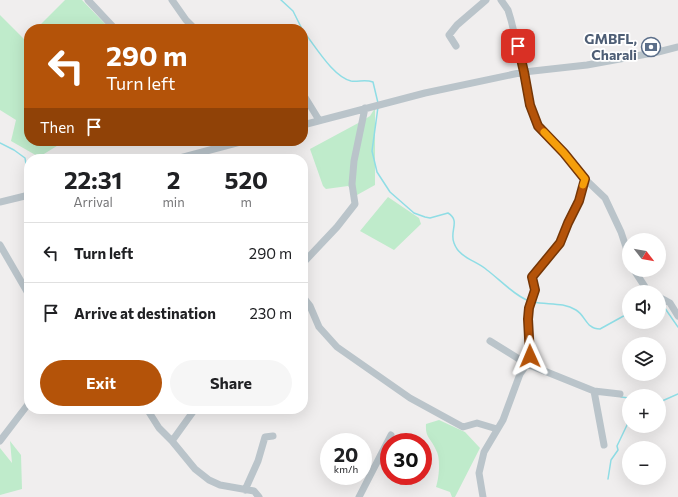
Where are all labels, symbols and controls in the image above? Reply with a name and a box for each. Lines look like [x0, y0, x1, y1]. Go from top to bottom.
pin [501, 29, 535, 63]
place label: GMBFL, Charali [584, 30, 637, 63]
icon: arrive [507, 35, 529, 57]
bank icon: GMBFL, Charali [640, 36, 662, 58]
text: 290 m [106, 38, 187, 72]
icon: left [40, 40, 92, 92]
text: Turn left [106, 72, 175, 94]
icon: arrive [83, 116, 105, 138]
text: Then [40, 118, 75, 136]
text: 22:31 [64, 165, 122, 194]
text: 2 [167, 165, 180, 194]
text: 520 [225, 165, 268, 194]
text: Arrival [74, 194, 113, 210]
text: min [162, 194, 185, 210]
text: m [241, 194, 252, 210]
north arrow [622, 233, 666, 277]
map controls [622, 233, 666, 485]
icon: left [40, 242, 62, 264]
text: Turn left [74, 244, 133, 262]
text: 290 m [249, 244, 292, 262]
button: sound [622, 285, 666, 329]
icon: arrive [40, 302, 62, 324]
text: Arrive at destination [74, 304, 216, 322]
text: 230 m [249, 304, 292, 322]
position arrow [509, 335, 551, 377]
button: layers [622, 337, 666, 381]
button: Exit [40, 360, 162, 406]
button: Share [170, 360, 292, 406]
button: + [622, 389, 666, 433]
speed limit sign: 30 [380, 433, 432, 485]
button: − [622, 441, 666, 485]
text: 20 [334, 442, 358, 466]
text: km/h [334, 463, 358, 475]

